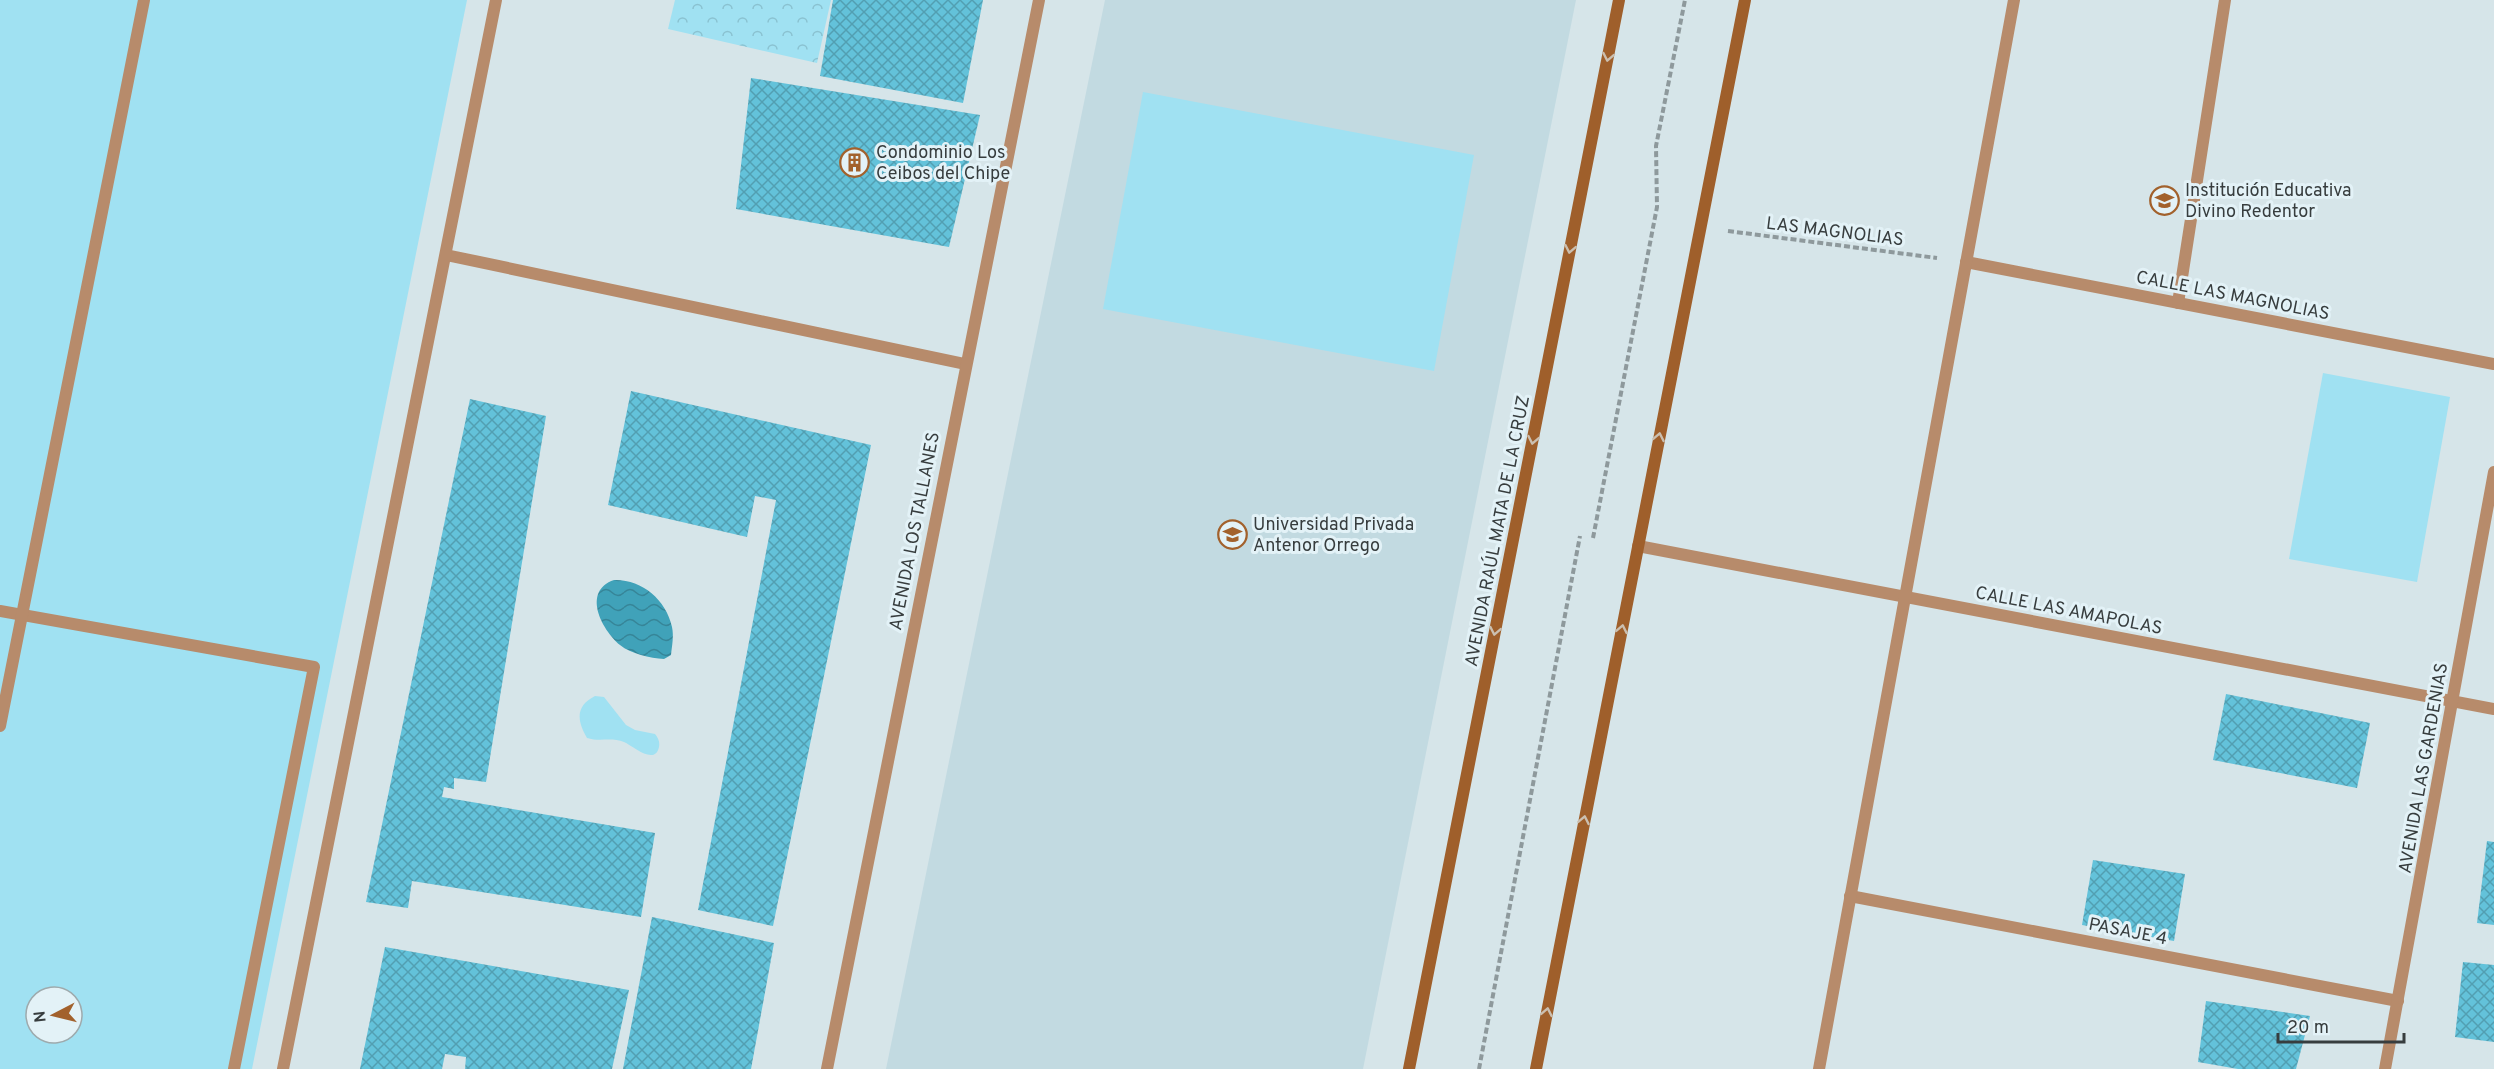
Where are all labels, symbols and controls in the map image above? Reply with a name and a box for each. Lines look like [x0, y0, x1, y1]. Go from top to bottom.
one-way arrow [1602, 52, 1615, 62]
place label: Condominio Los Ceibos del Chipe [876, 142, 1010, 186]
building icon: Condominio Los Ceibos del Chipe [839, 146, 871, 178]
place label: Institución Educativa Divino Redentor [2185, 180, 2352, 224]
school or university icon: Institución Educativa Divino Redentor [2148, 184, 2180, 216]
street label: LAS MAGNOLIAS [1765, 213, 1905, 252]
one-way arrow [1565, 243, 1578, 253]
street label: CALLE LAS MAGNOLIAS [2134, 266, 2331, 327]
street label: AVENIDA RAÚL MATA DE LA CRUZ [1459, 393, 1536, 669]
street label: AVENIDA LOS TALLANES [885, 430, 946, 632]
one-way arrow [1652, 433, 1665, 443]
one-way arrow [1527, 435, 1540, 445]
place label: Universidad Privada Antenor Orrego [1253, 514, 1414, 558]
school or university icon: Universidad Privada Antenor Orrego [1216, 518, 1248, 550]
street label: CALLE LAS AMAPOLAS [1973, 582, 2164, 641]
one-way arrow [1615, 624, 1628, 634]
one-way arrow [1489, 626, 1502, 636]
street label: AVENIDA LAS GARDENIAS [2395, 661, 2454, 875]
one-way arrow [1577, 816, 1590, 826]
street label: PASAJE 4 [2086, 914, 2169, 951]
north arrow [24, 985, 84, 1045]
scale bar [2278, 1006, 2404, 1044]
one-way arrow [1540, 1007, 1553, 1017]
text: N [30, 1010, 52, 1024]
text: 20 m [2287, 1017, 2329, 1040]

